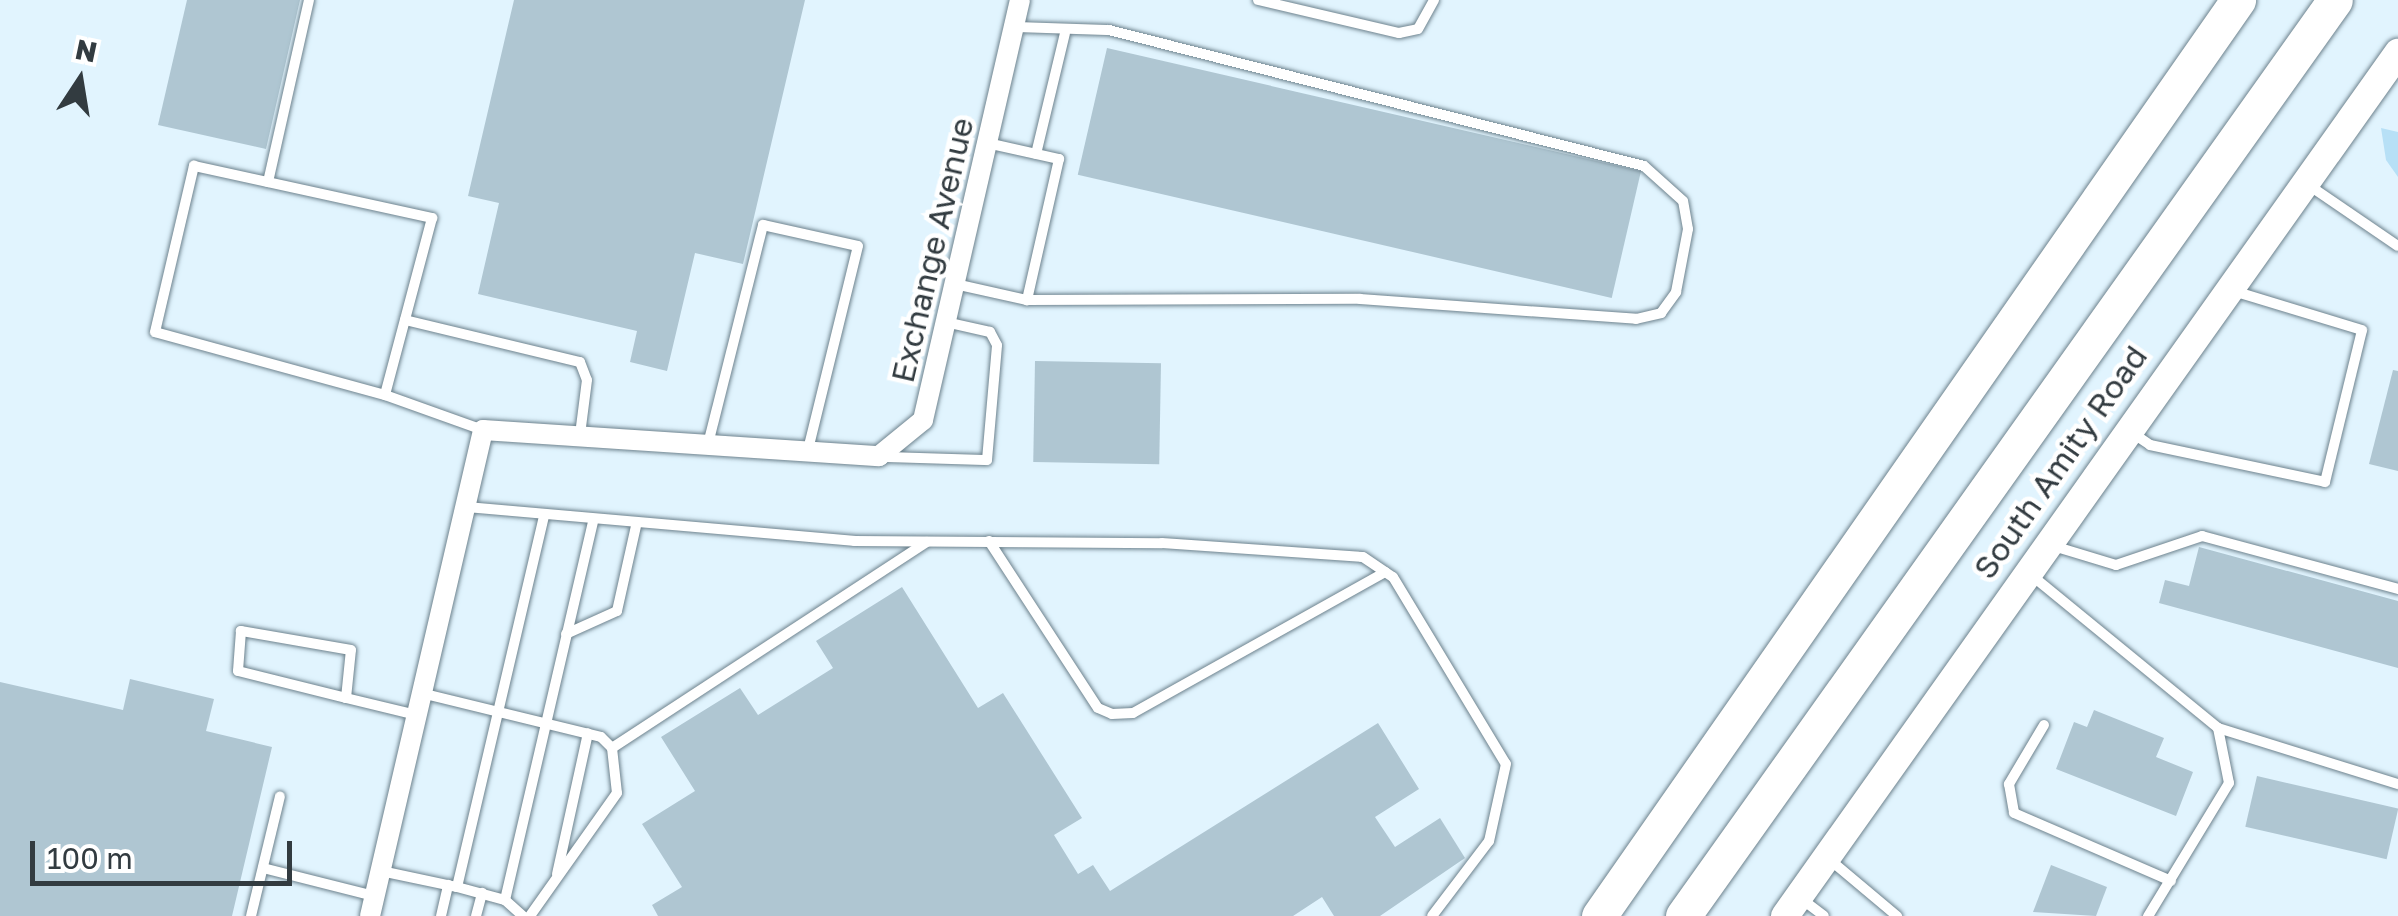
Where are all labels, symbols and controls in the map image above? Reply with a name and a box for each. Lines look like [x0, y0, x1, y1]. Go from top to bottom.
north arrow [30, 30, 130, 130]
text: N [73, 32, 100, 69]
street label: Exchange Avenue [883, 114, 981, 386]
street label: South Amity Road [1965, 338, 2155, 586]
scale bar [35, 821, 298, 883]
text: 100 m [47, 840, 133, 876]

